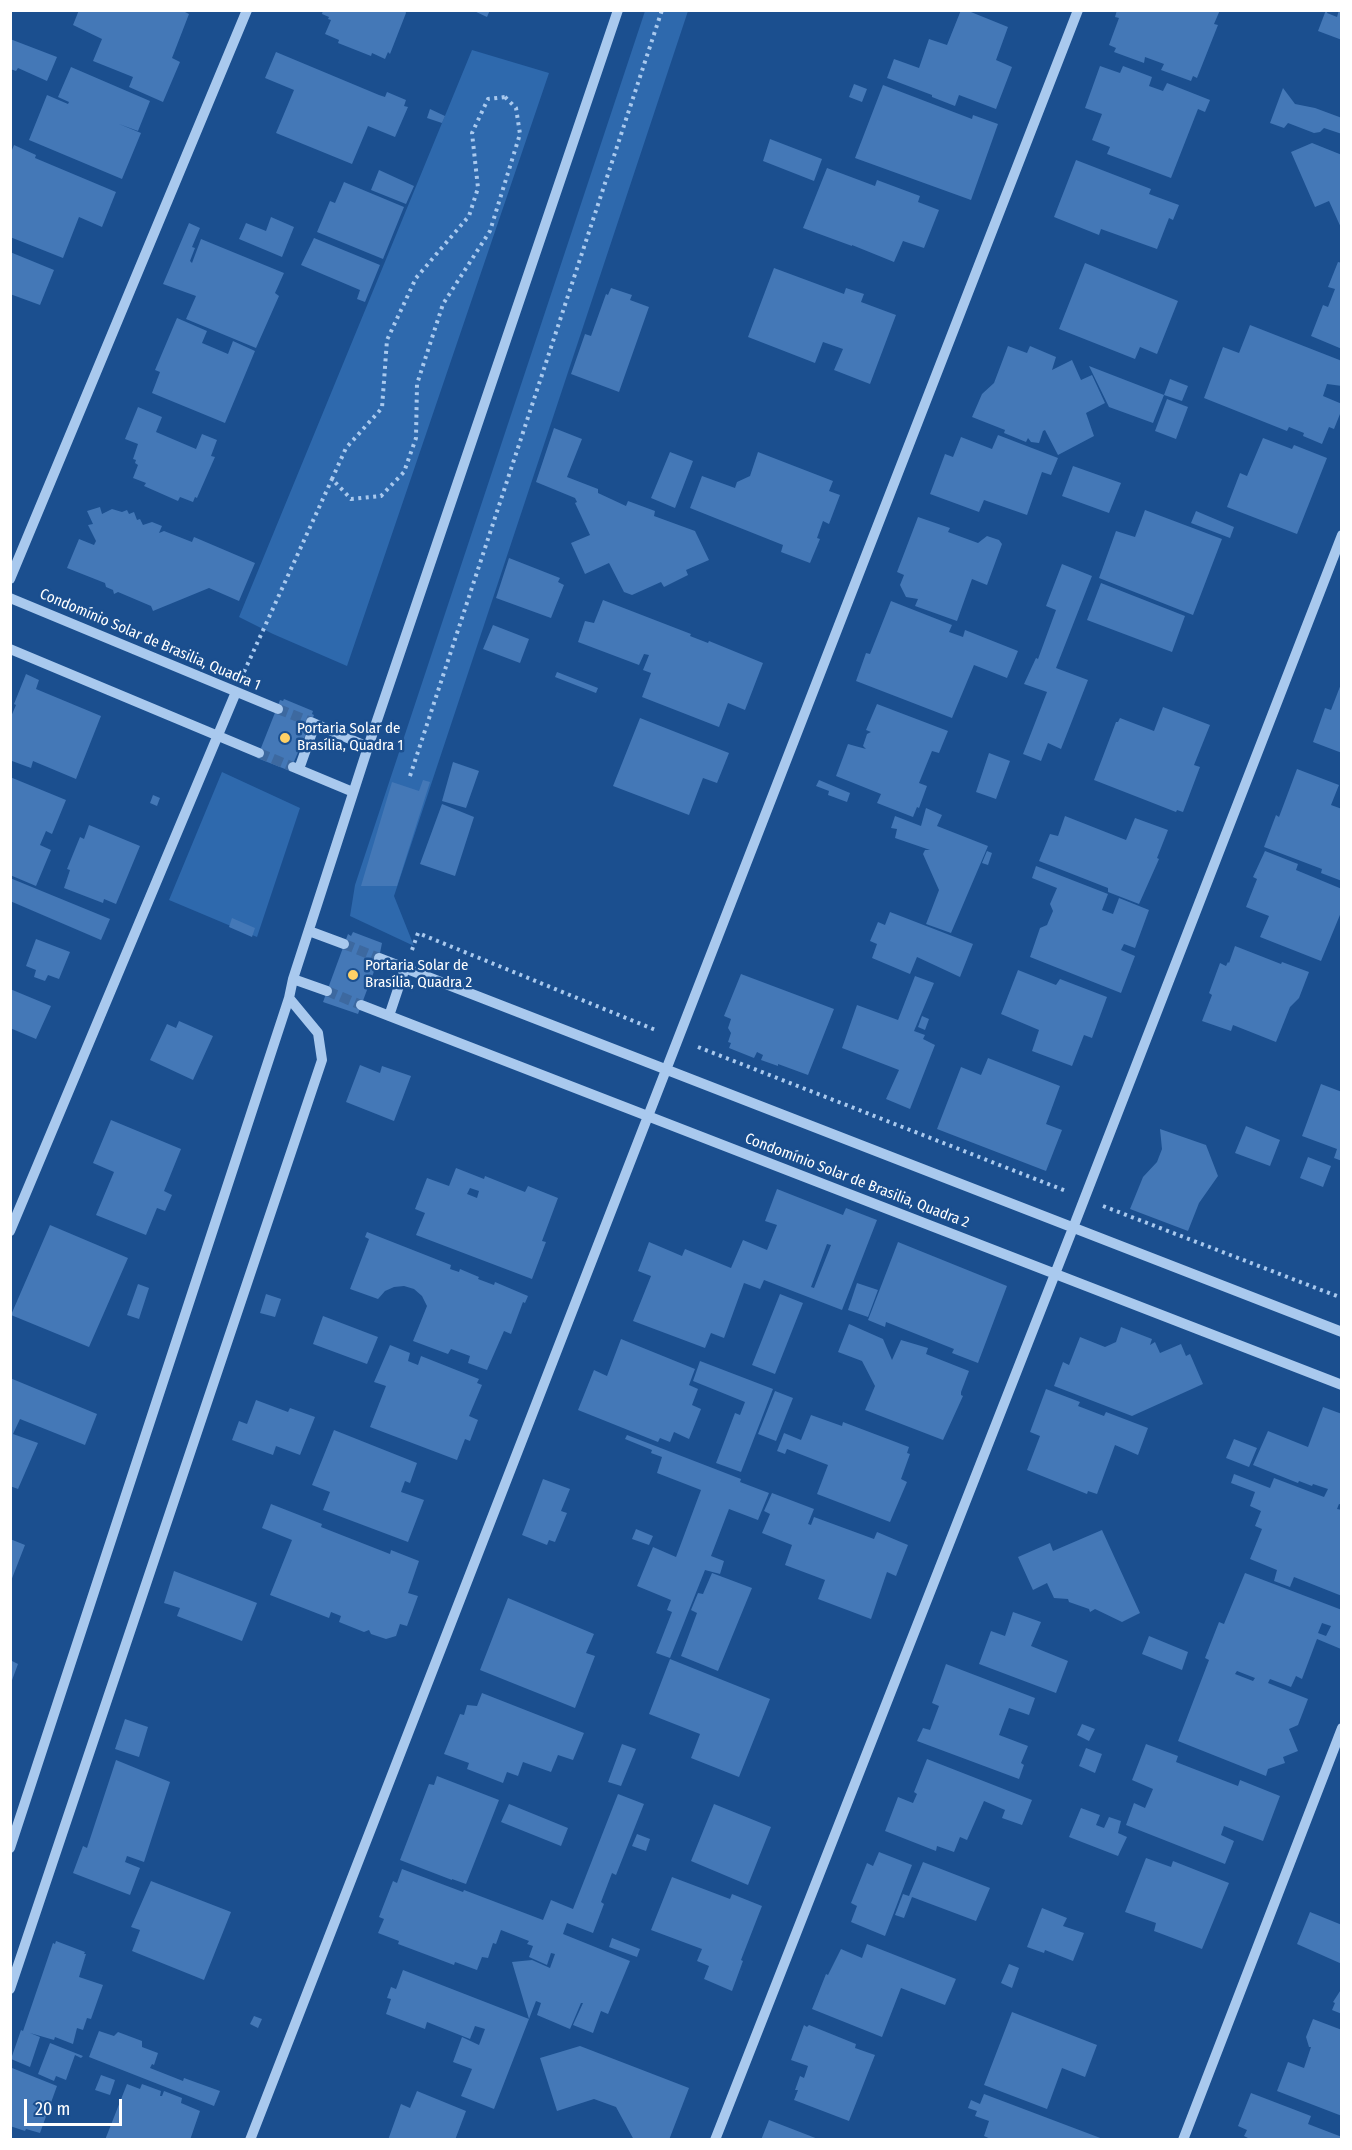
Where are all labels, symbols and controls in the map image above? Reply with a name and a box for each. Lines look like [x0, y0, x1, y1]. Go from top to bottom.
street label: Condomínio Solar de Brasilia, Quadra 1 [37, 585, 263, 695]
place label: Portaria Solar de Brasília, Quadra 1 [297, 720, 403, 755]
marker: Portaria Solar de Brasília, Quadra 1 [278, 731, 292, 745]
place label: Portaria Solar de Brasília, Quadra 2 [365, 957, 472, 992]
marker: Portaria Solar de Brasília, Quadra 2 [346, 968, 360, 982]
street label: Condomínio Solar de Brasilia, Quadra 2 [742, 1130, 972, 1232]
scale bar [27, 2087, 124, 2125]
text: 20 m [35, 2098, 70, 2120]

